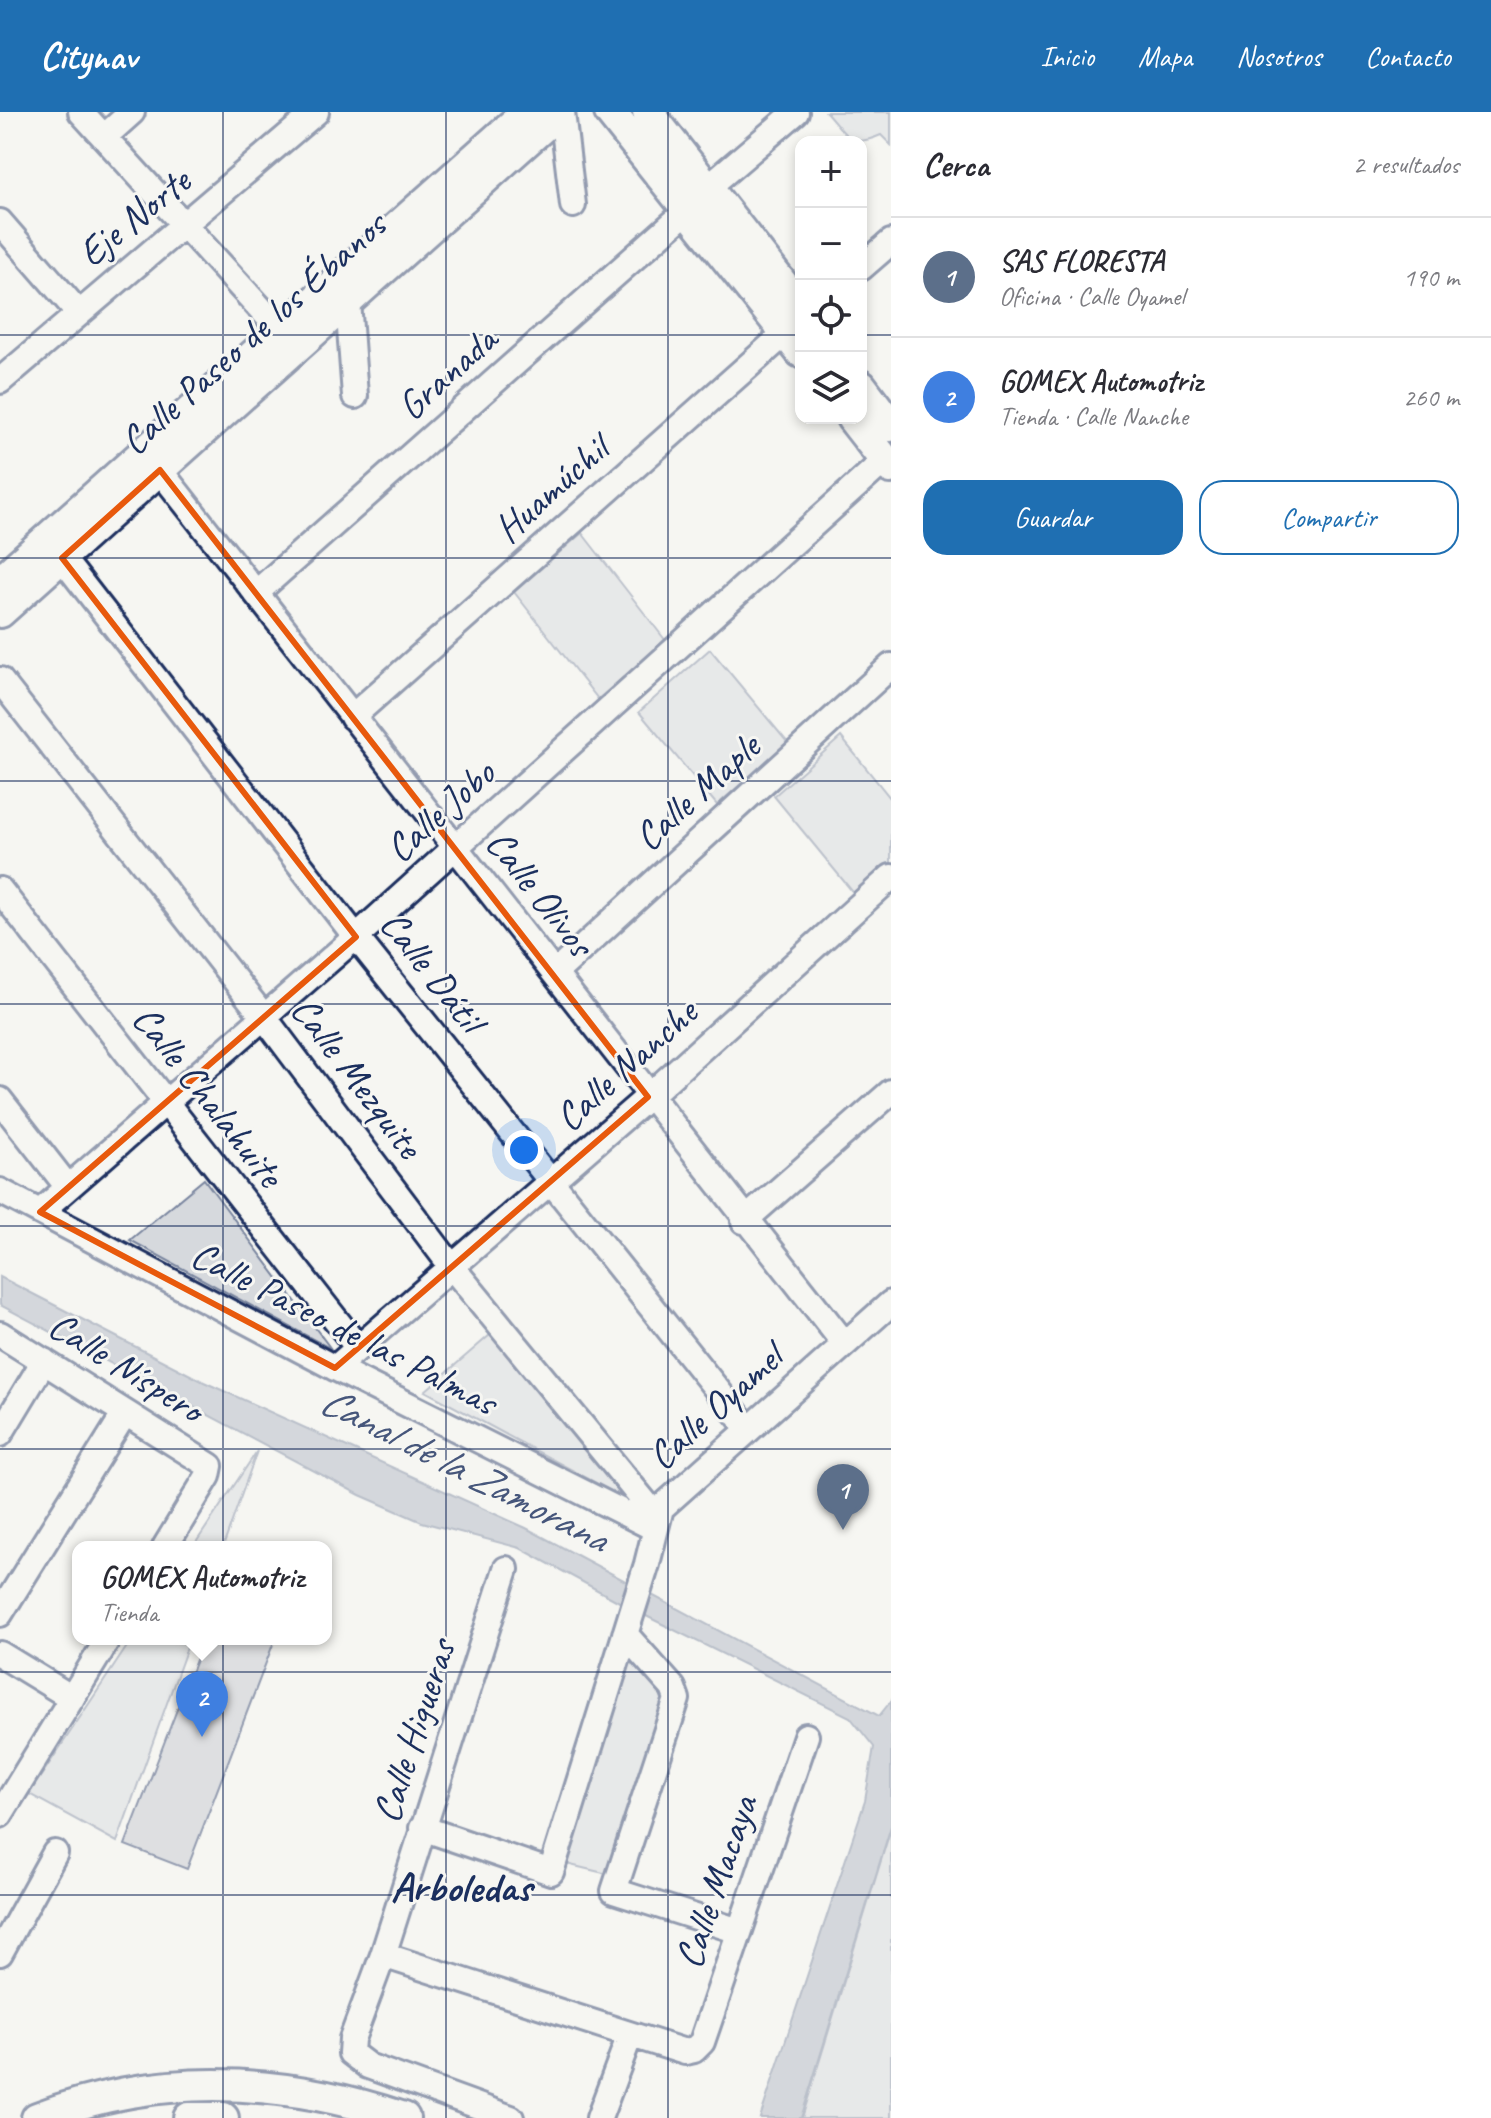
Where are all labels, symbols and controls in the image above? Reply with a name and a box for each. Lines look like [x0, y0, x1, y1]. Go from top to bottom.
text: Citynav [40, 33, 137, 80]
text: Inicio [1040, 39, 1094, 74]
text: Mapa [1138, 39, 1192, 74]
text: Nosotros [1236, 39, 1321, 74]
text: Contacto [1365, 39, 1451, 74]
map controls [795, 136, 867, 424]
button: + [795, 136, 867, 208]
text: Cerca [923, 143, 989, 186]
text: 2 resultados [1353, 148, 1459, 181]
street label: Eje Norte [67, 155, 203, 278]
street label: Calle Paseo de los Ébanos [110, 198, 399, 466]
button: − [795, 208, 867, 280]
text: SAS FLORESTA [999, 242, 1164, 280]
text: 1 [943, 261, 955, 294]
text: 190 m [1403, 261, 1459, 294]
button: locate [795, 280, 867, 352]
text: Oficina · Calle Oyamel [999, 280, 1184, 313]
street label: Granada [387, 313, 510, 431]
button: layers [795, 352, 867, 424]
text: GOMEX Automotriz [999, 362, 1202, 400]
text: 2 [943, 381, 955, 414]
text: 260 m [1403, 381, 1459, 414]
text: Tienda · Calle Nanche [999, 400, 1188, 433]
street label: Huamúchil [483, 420, 623, 553]
button: Guardar [923, 480, 1183, 555]
button: Compartir [1199, 480, 1459, 555]
street label: Calle Maple [624, 720, 773, 862]
street label: Calle Jobo [375, 748, 507, 873]
street label: Calle Olivos [475, 819, 607, 969]
street label: Calle Dátil [369, 900, 499, 1047]
street label: Calle Mezquite [280, 986, 436, 1170]
street label: Calle Nanche [544, 986, 710, 1142]
street label: Calle Chalahuite [121, 995, 296, 1199]
your location [504, 1130, 544, 1170]
street label: Calle Paseo de las Palmas [183, 1229, 508, 1428]
street label: Calle Níspero [39, 1300, 216, 1436]
street label: Calle Oyamel [637, 1329, 798, 1481]
water label: Canal de la Zamorana [311, 1374, 620, 1566]
pin: 1 [817, 1464, 869, 1530]
popup [72, 1541, 332, 1645]
text: GOMEX Automotriz [100, 1558, 304, 1596]
text: Tienda [100, 1596, 158, 1629]
street label: Calle Higueras [361, 1630, 468, 1829]
pin: 2 [176, 1671, 228, 1737]
street label: Calle Macaya [663, 1786, 770, 1975]
district label: Arboledas [391, 1861, 536, 1914]

